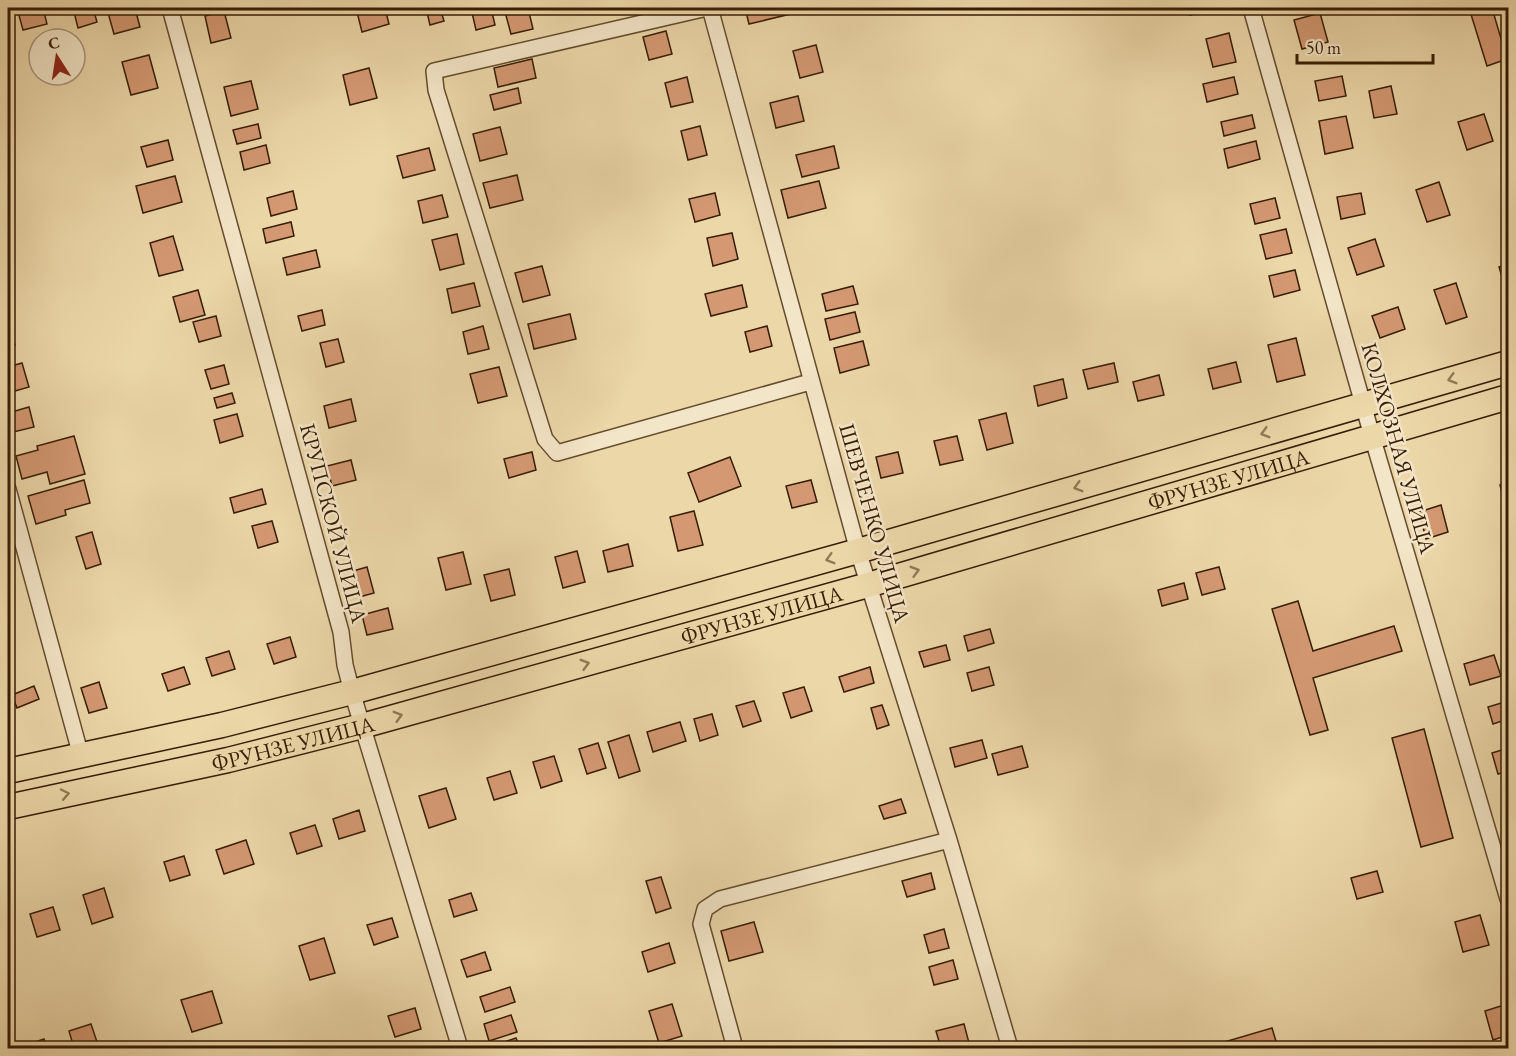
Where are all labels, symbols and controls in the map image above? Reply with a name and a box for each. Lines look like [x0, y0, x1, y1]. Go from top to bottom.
north arrow [27, 27, 87, 87]
scale bar [1297, 27, 1434, 65]
text: С [46, 31, 62, 54]
text: 50 m [1306, 36, 1341, 59]
street label: КОЛХОЗНАЯ УЛИЦА [1354, 339, 1443, 558]
one-way arrow [1447, 372, 1458, 384]
street label: КРУПСКОЙ УЛИЦА [293, 420, 374, 627]
street label: ШЕВЧЕНКО УЛИЦА [832, 420, 917, 627]
one-way arrow [1260, 426, 1271, 438]
street label: ФРУНЗЕ УЛИЦА [1144, 442, 1313, 517]
one-way arrow [1073, 480, 1084, 492]
one-way arrow [825, 552, 836, 564]
one-way arrow [909, 566, 920, 578]
street label: ФРУНЗЕ УЛИЦА [677, 579, 847, 652]
one-way arrow [580, 658, 590, 671]
street label: ФРУНЗЕ УЛИЦА [209, 709, 379, 778]
one-way arrow [392, 711, 402, 723]
one-way arrow [59, 789, 69, 802]

